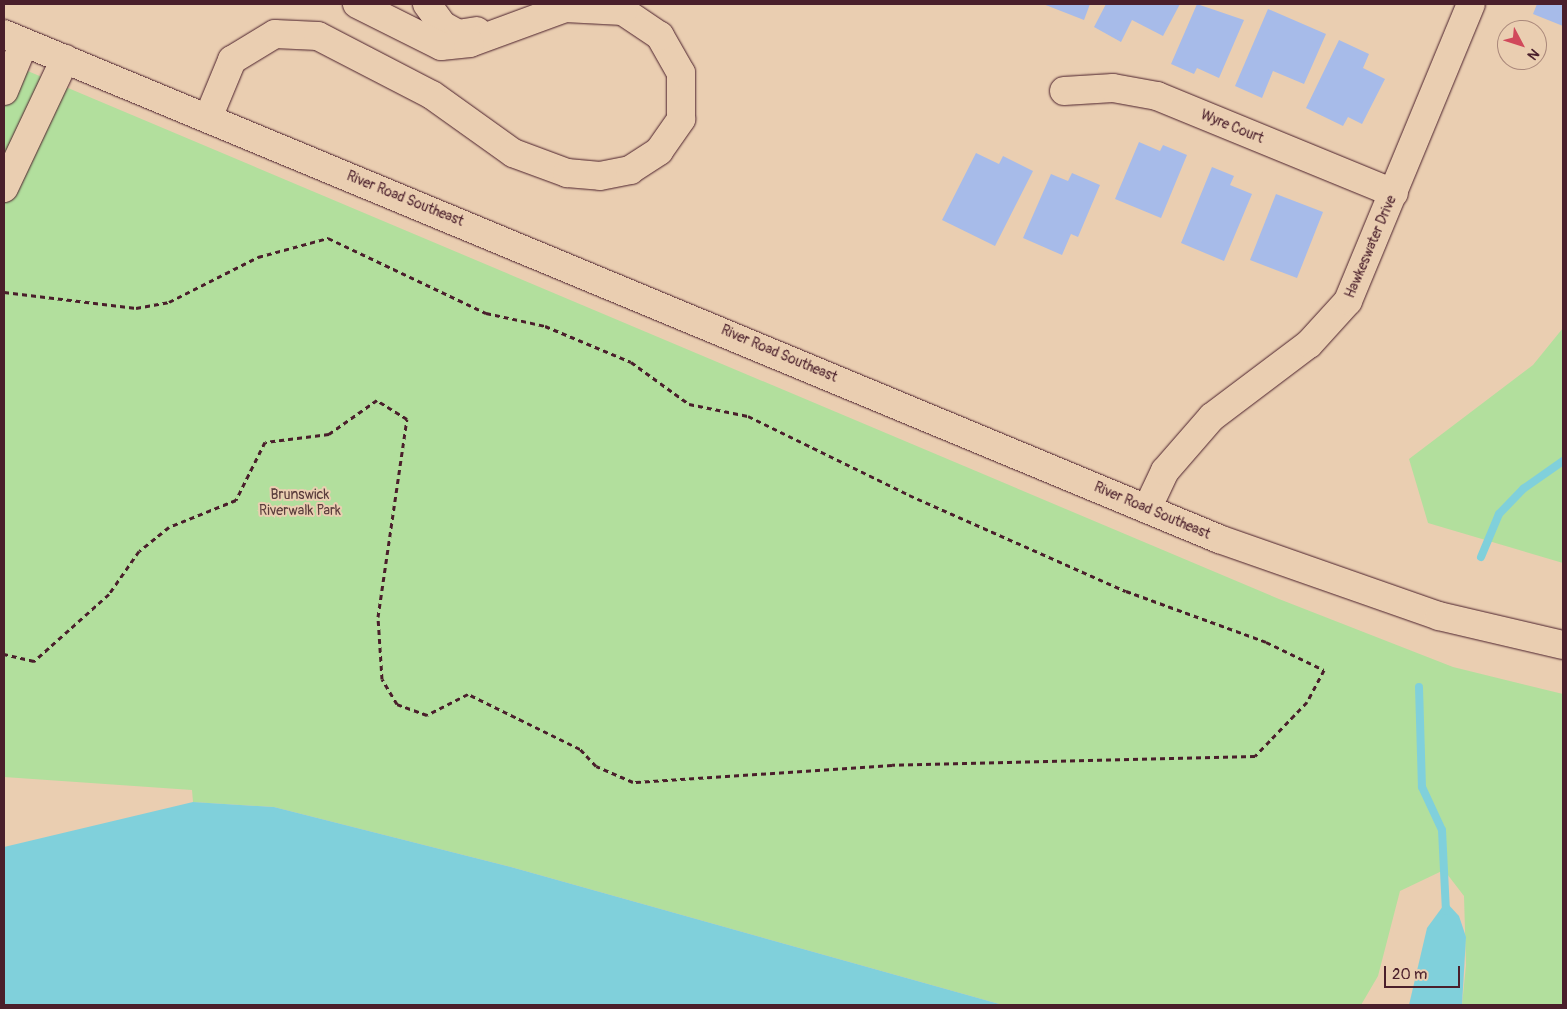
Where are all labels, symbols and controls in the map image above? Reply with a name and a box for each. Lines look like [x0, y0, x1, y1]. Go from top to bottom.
north arrow [1497, 20, 1547, 70]
text: N [1524, 45, 1543, 63]
street label: Wyre Court [1198, 107, 1266, 147]
street label: River Road Southeast [344, 168, 466, 230]
street label: Hawkeswater Drive [1342, 193, 1400, 301]
street label: River Road Southeast [718, 322, 840, 386]
street label: River Road Southeast [1091, 479, 1213, 543]
park label: Brunswick Riverwalk Park [259, 487, 341, 520]
scale bar [1387, 956, 1463, 988]
text: 20 m [1392, 965, 1427, 984]

